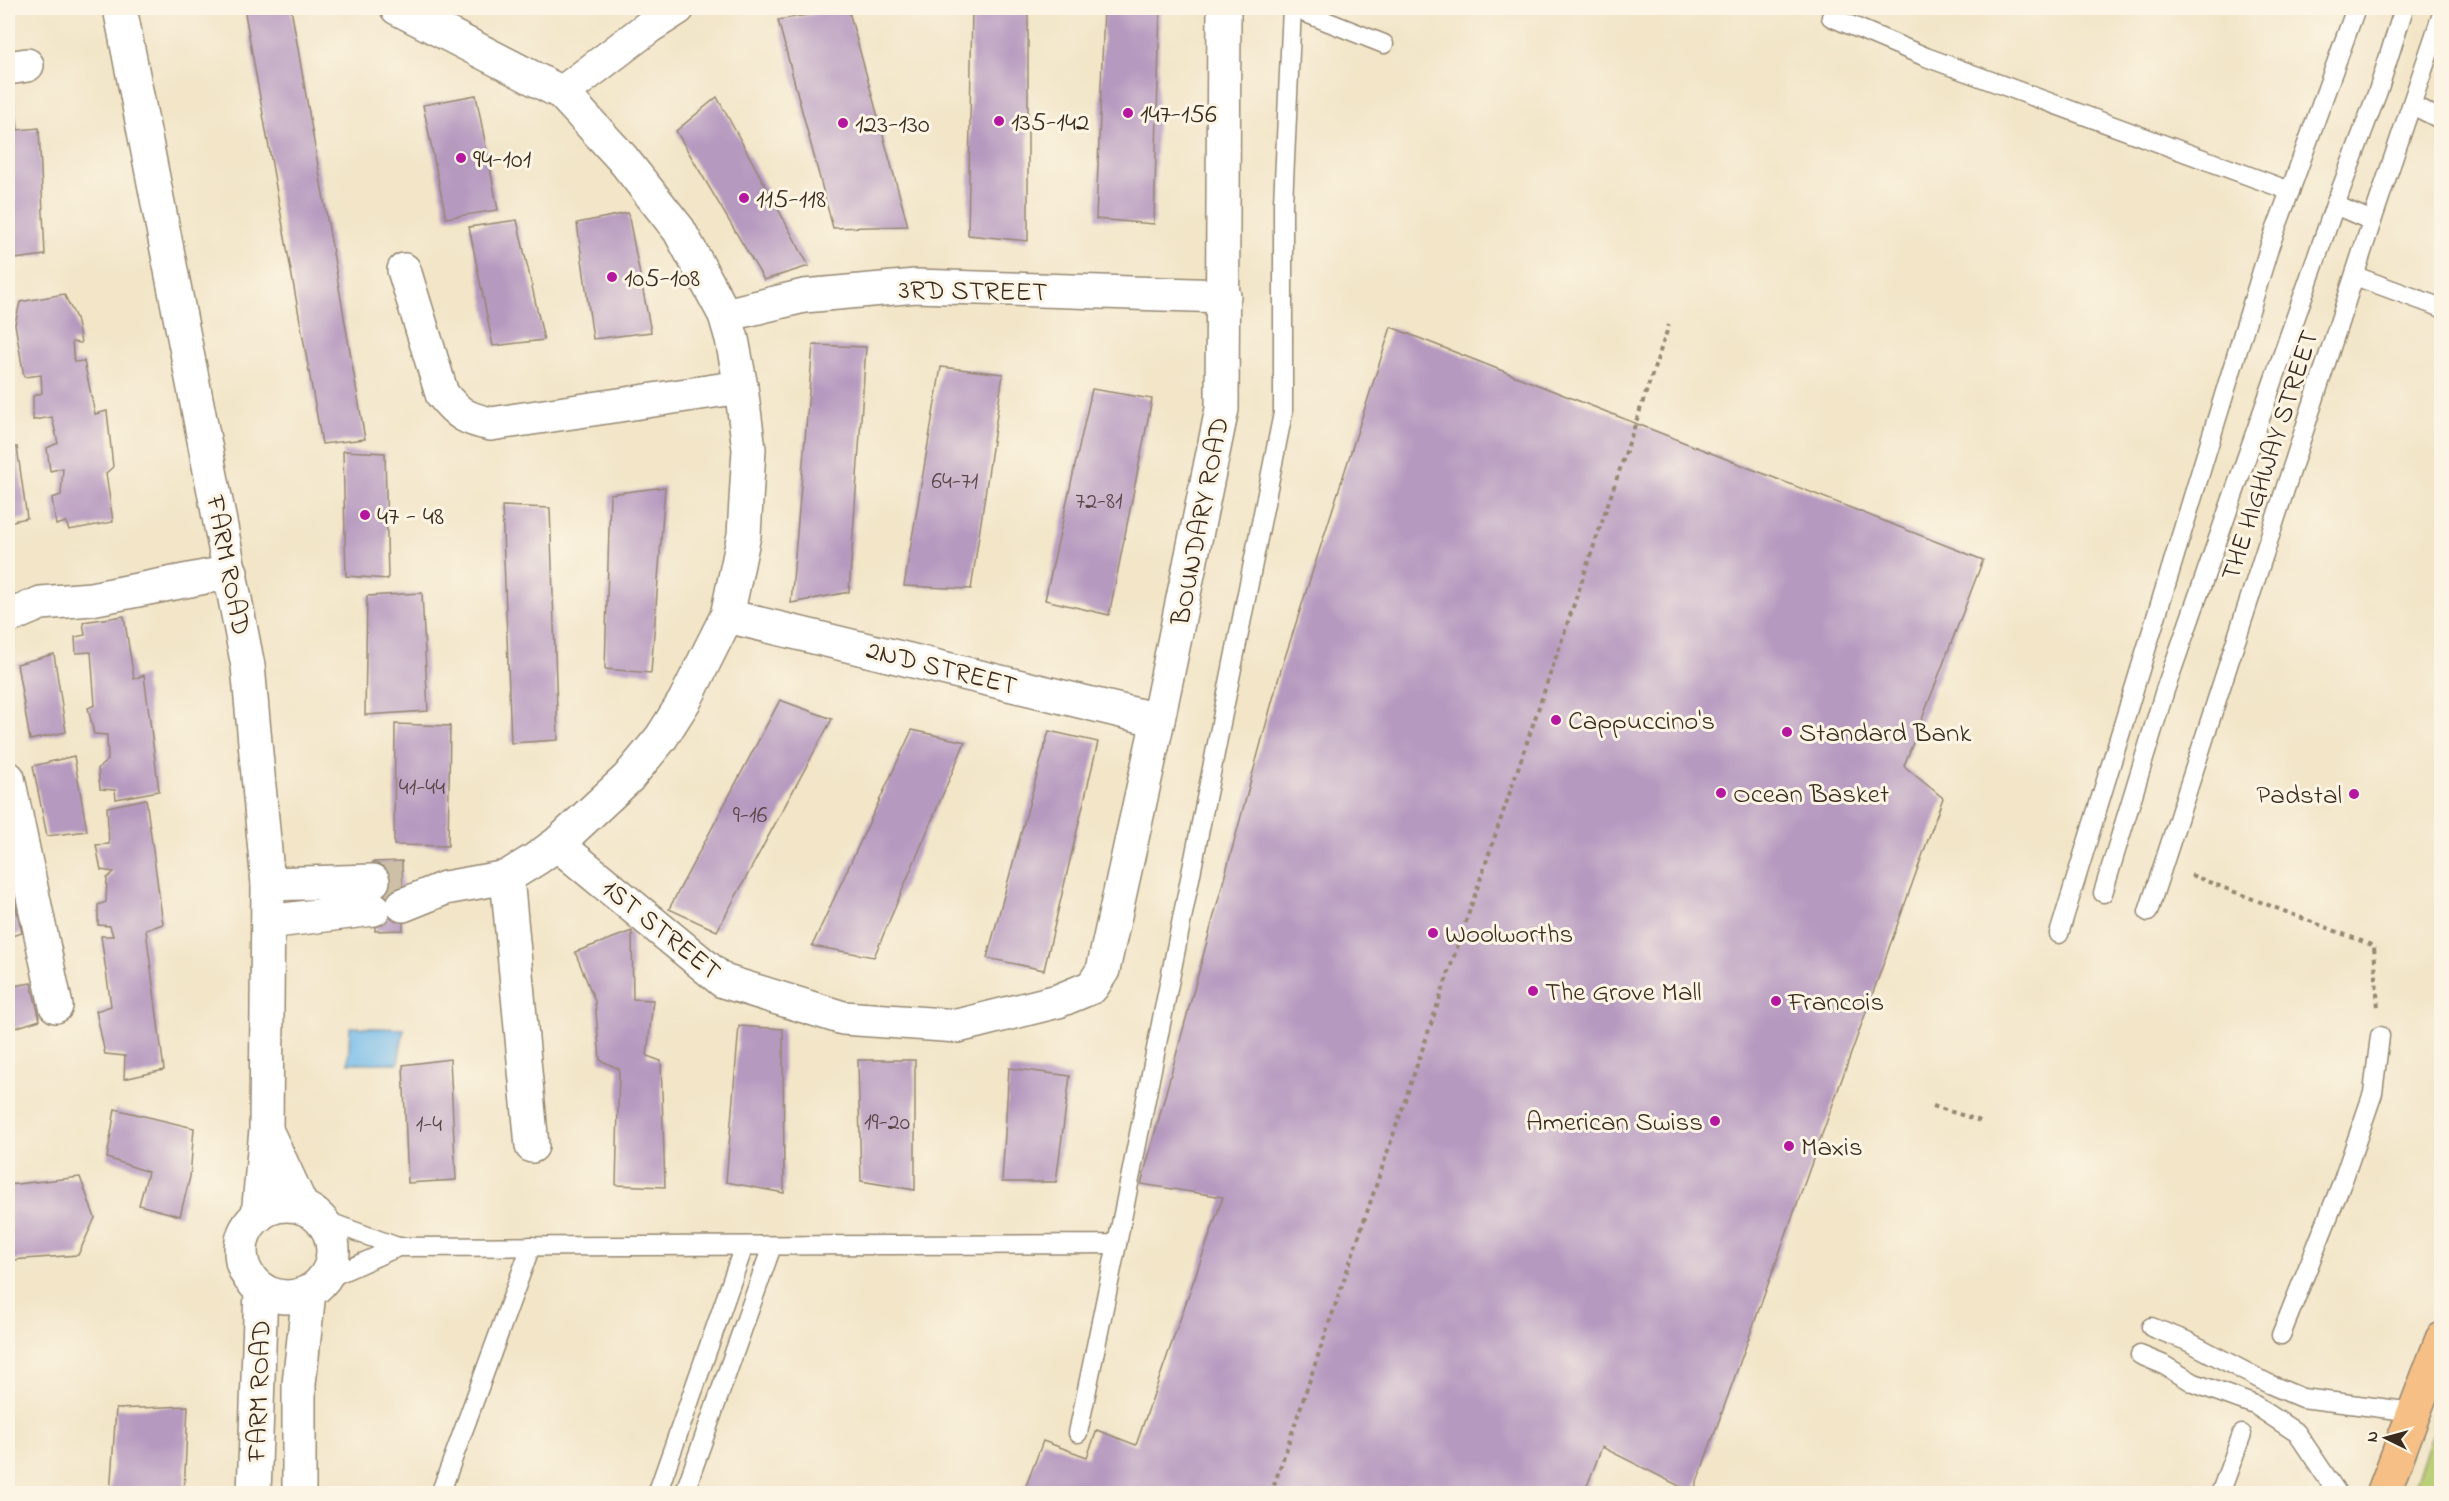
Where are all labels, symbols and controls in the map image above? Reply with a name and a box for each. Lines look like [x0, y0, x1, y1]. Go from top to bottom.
place label: 147-156 [1140, 96, 1217, 135]
place label: 135-142 [1011, 104, 1089, 143]
place label: 123-130 [855, 106, 930, 145]
marker: 147-156 [1121, 106, 1135, 120]
marker: 135-142 [992, 114, 1006, 128]
marker: 123-130 [836, 116, 850, 130]
place label: 94-101 [473, 141, 531, 180]
marker: 94-101 [454, 151, 468, 165]
place label: 115-118 [756, 181, 826, 220]
marker: 115-118 [737, 191, 751, 205]
place label: 105-108 [624, 260, 700, 299]
marker: 105-108 [605, 270, 619, 284]
street label: 3RD STREET [898, 272, 1048, 313]
street label: THE HIGHWAY STREET [2212, 325, 2330, 586]
street label: BOUNDARY ROAD [1162, 414, 1241, 630]
house number: 64-71 [932, 465, 979, 500]
house number: 72-81 [1075, 485, 1123, 520]
street label: FARM ROAD [194, 491, 259, 639]
place label: 47 - 48 [377, 498, 444, 537]
marker: 47 - 48 [358, 508, 372, 522]
street label: 2ND STREET [862, 632, 1021, 707]
place label: Cappuccino's [1568, 703, 1715, 742]
marker: Cappuccino's [1549, 713, 1563, 727]
place label: Standard Bank [1799, 715, 1971, 754]
marker: Standard Bank [1780, 725, 1794, 739]
house number: 41-44 [399, 771, 445, 806]
place label: Ocean Basket [1733, 776, 1889, 815]
place label: Padstal [2256, 777, 2342, 816]
marker: Ocean Basket [1714, 786, 1728, 800]
marker: Padstal [2347, 787, 2361, 801]
house number: 9-16 [733, 799, 768, 834]
street label: 1ST STREET [592, 870, 729, 991]
place label: Woolworths [1445, 916, 1573, 955]
marker: Woolworths [1426, 926, 1440, 940]
place label: The Grove Mall [1545, 974, 1702, 1013]
marker: The Grove Mall [1526, 984, 1540, 998]
place label: Francois [1787, 984, 1884, 1023]
marker: Francois [1769, 994, 1783, 1008]
place label: American Swiss [1526, 1104, 1703, 1143]
house number: 19-20 [864, 1106, 910, 1141]
house number: 1-4 [416, 1108, 442, 1143]
marker: American Swiss [1708, 1114, 1722, 1128]
place label: Maxis [1801, 1129, 1863, 1168]
marker: Maxis [1782, 1139, 1796, 1153]
street label: FARM ROAD [239, 1320, 282, 1464]
north arrow [2356, 1408, 2416, 1468]
text: N [2361, 1430, 2385, 1443]

